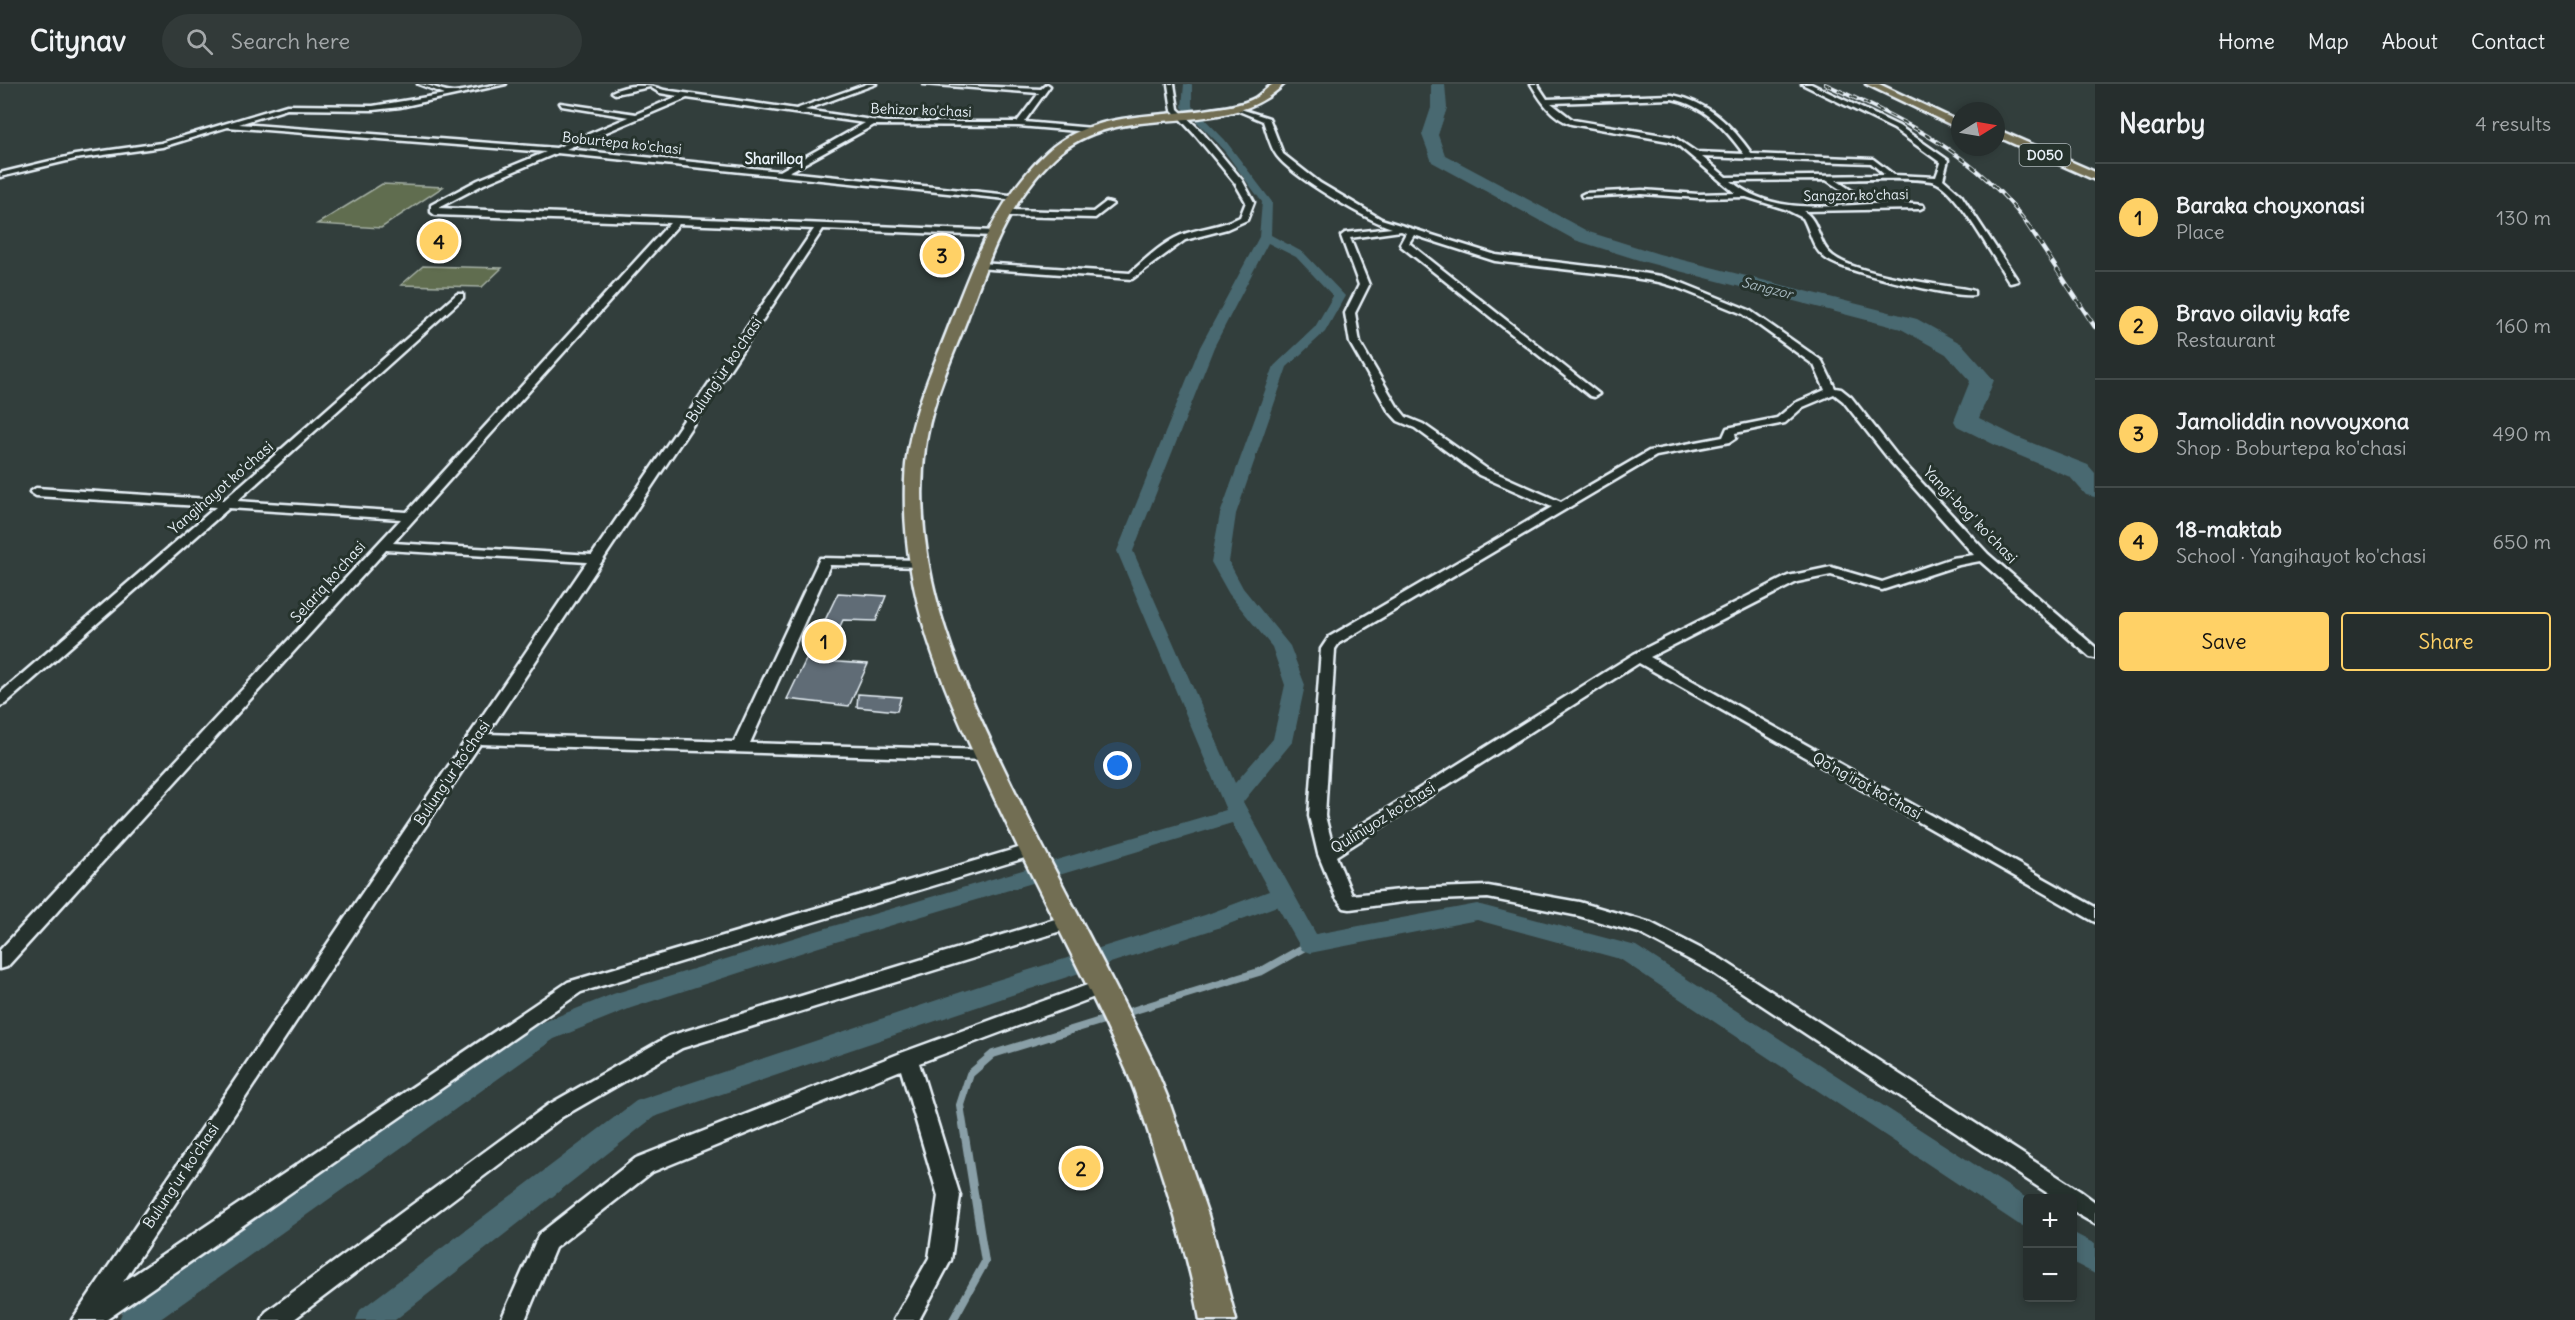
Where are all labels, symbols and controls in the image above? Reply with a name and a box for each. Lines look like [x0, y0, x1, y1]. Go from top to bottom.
search box [162, 14, 582, 68]
text: Citynav [30, 23, 126, 59]
icon: search [183, 25, 216, 58]
text: Search here [231, 27, 350, 55]
text: Home [2218, 28, 2275, 55]
text: Map [2308, 28, 2349, 55]
text: About [2382, 28, 2438, 55]
text: Contact [2471, 28, 2545, 55]
street label: Behizor ko'chasi [870, 99, 972, 121]
north arrow [1951, 102, 2005, 156]
text: Nearby [2119, 107, 2205, 140]
text: 4 results [2475, 111, 2551, 136]
street label: Boburtepa ko'chasi [561, 128, 683, 158]
road number: D050 [2020, 144, 2070, 166]
district label: Sharilloq [745, 149, 803, 169]
street label: Sangzor ko'chasi [1803, 185, 1909, 205]
text: Baraka choyxonasi [2176, 191, 2365, 219]
text: 1 [2135, 205, 2142, 230]
text: 130 m [2496, 205, 2551, 230]
pin: 4 [420, 218, 458, 264]
text: Place [2176, 219, 2224, 244]
pin: 3 [922, 232, 962, 278]
water label: Sangzor [1740, 273, 1797, 304]
text: Bravo oilaviy kafe [2176, 299, 2350, 327]
text: 2 [2133, 313, 2144, 338]
text: 160 m [2496, 313, 2551, 338]
street label: Bulung'ur ko'chasi [681, 314, 766, 426]
text: Restaurant [2176, 327, 2275, 352]
text: Jamoliddin novvoyxona [2176, 407, 2409, 435]
text: 3 [2133, 421, 2144, 446]
text: 490 m [2492, 421, 2551, 446]
text: Shop · Boburtepa ko'chasi [2176, 435, 2407, 460]
street label: Yangihayot ko'chasi [165, 437, 277, 538]
street label: Yangi-bog' ko'chasi [1919, 462, 2021, 567]
text: 18-maktab [2176, 515, 2282, 543]
text: 4 [2133, 529, 2144, 554]
text: 650 m [2493, 529, 2551, 554]
street label: Selariq ko'chasi [286, 537, 369, 626]
text: School · Yangihayot ko'chasi [2176, 543, 2426, 568]
button: Save [2119, 612, 2329, 671]
button: Share [2341, 612, 2551, 671]
pin: 1 [804, 618, 844, 664]
street label: Bulung'ur ko'chasi [409, 717, 494, 829]
street label: Qo'ng'irot ko'chasi [1809, 748, 1925, 823]
your location [1103, 751, 1132, 780]
street label: Quliniyoz ko'chasi [1327, 778, 1439, 857]
street label: Bulung'ur ko'chasi [138, 1120, 223, 1232]
pin: 2 [1062, 1146, 1100, 1190]
map controls [2023, 1194, 2077, 1302]
button: + [2023, 1194, 2077, 1248]
button: − [2023, 1248, 2077, 1302]

